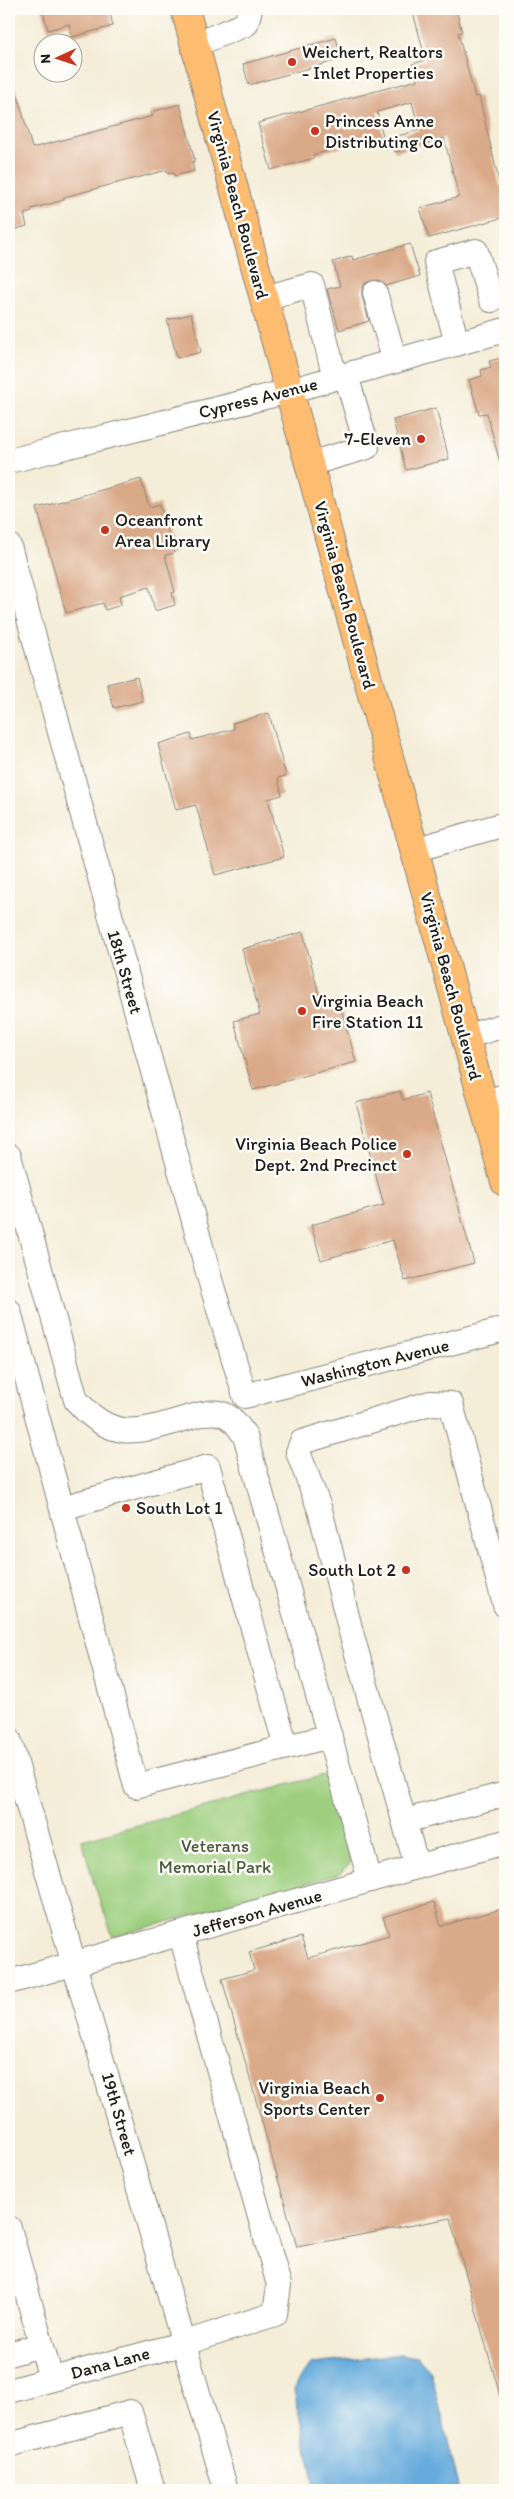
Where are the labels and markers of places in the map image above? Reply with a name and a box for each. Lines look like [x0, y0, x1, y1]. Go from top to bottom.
place label: Weichert, Realtors - Inlet Properties [302, 41, 443, 84]
marker: Weichert, Realtors - Inlet Properties [286, 56, 298, 68]
place label: Princess Anne Distributing Co [325, 110, 443, 153]
marker: Princess Anne Distributing Co [309, 125, 321, 137]
place label: 7-Eleven [344, 428, 411, 450]
marker: 7-Eleven [415, 433, 427, 445]
place label: Oceanfront Area Library [115, 509, 211, 552]
marker: Oceanfront Area Library [99, 524, 111, 536]
place label: Virginia Beach Fire Station 11 [312, 990, 423, 1033]
marker: Virginia Beach Fire Station 11 [296, 1005, 308, 1017]
place label: Virginia Beach Police Dept. 2nd Precinct [235, 1133, 397, 1176]
marker: Virginia Beach Police Dept. 2nd Precinct [401, 1148, 413, 1160]
place label: South Lot 1 [136, 1497, 223, 1519]
marker: South Lot 1 [120, 1502, 132, 1514]
place label: South Lot 2 [308, 1559, 397, 1581]
marker: South Lot 2 [400, 1564, 412, 1576]
place label: Virginia Beach Sports Center [259, 2077, 371, 2120]
marker: Virginia Beach Sports Center [374, 2092, 386, 2104]

